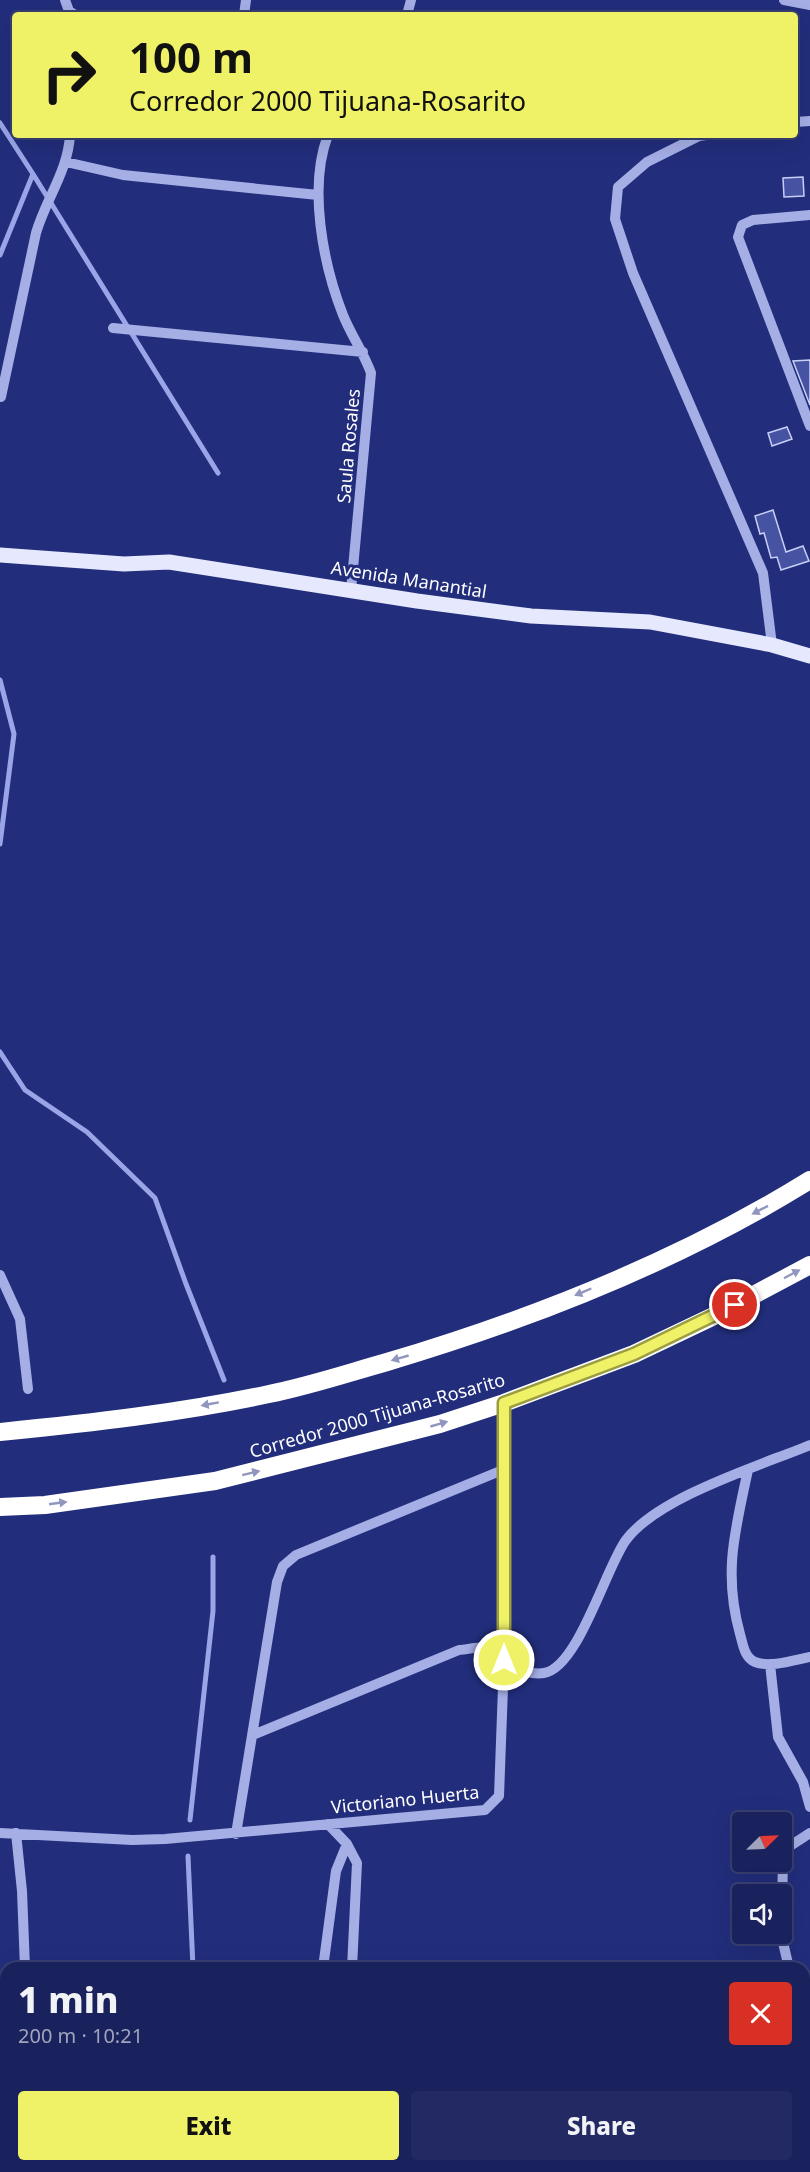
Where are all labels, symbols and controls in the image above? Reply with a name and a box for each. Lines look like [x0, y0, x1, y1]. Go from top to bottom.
text: 100 m [129, 28, 253, 85]
icon: right [30, 36, 108, 114]
text: Corredor 2000 Tijuana-Rosarito [129, 82, 526, 119]
street label: Saula Rosales [331, 388, 365, 504]
street label: Avenida Manantial [330, 555, 488, 603]
one-way arrow [751, 1205, 768, 1215]
one-way arrow [784, 1269, 801, 1279]
pin [709, 1279, 760, 1330]
one-way arrow [574, 1288, 592, 1297]
icon: arrive [718, 1288, 751, 1321]
one-way arrow [391, 1354, 409, 1363]
street label: Corredor 2000 Tijuana-Rosarito [246, 1367, 508, 1463]
one-way arrow [201, 1400, 220, 1409]
one-way arrow [430, 1418, 449, 1428]
one-way arrow [242, 1467, 260, 1477]
one-way arrow [49, 1498, 68, 1508]
position arrow [472, 1628, 536, 1692]
street label: Victoriano Huerta [330, 1779, 480, 1819]
north arrow [732, 1812, 792, 1872]
map controls [732, 1812, 792, 1944]
button: sound [732, 1884, 792, 1944]
text: 1 min [18, 1975, 119, 2024]
button: close [729, 1982, 792, 2045]
text: 200 m · 10:21 [18, 2022, 143, 2049]
button: Exit [18, 2091, 399, 2160]
button: Share [411, 2091, 792, 2160]

